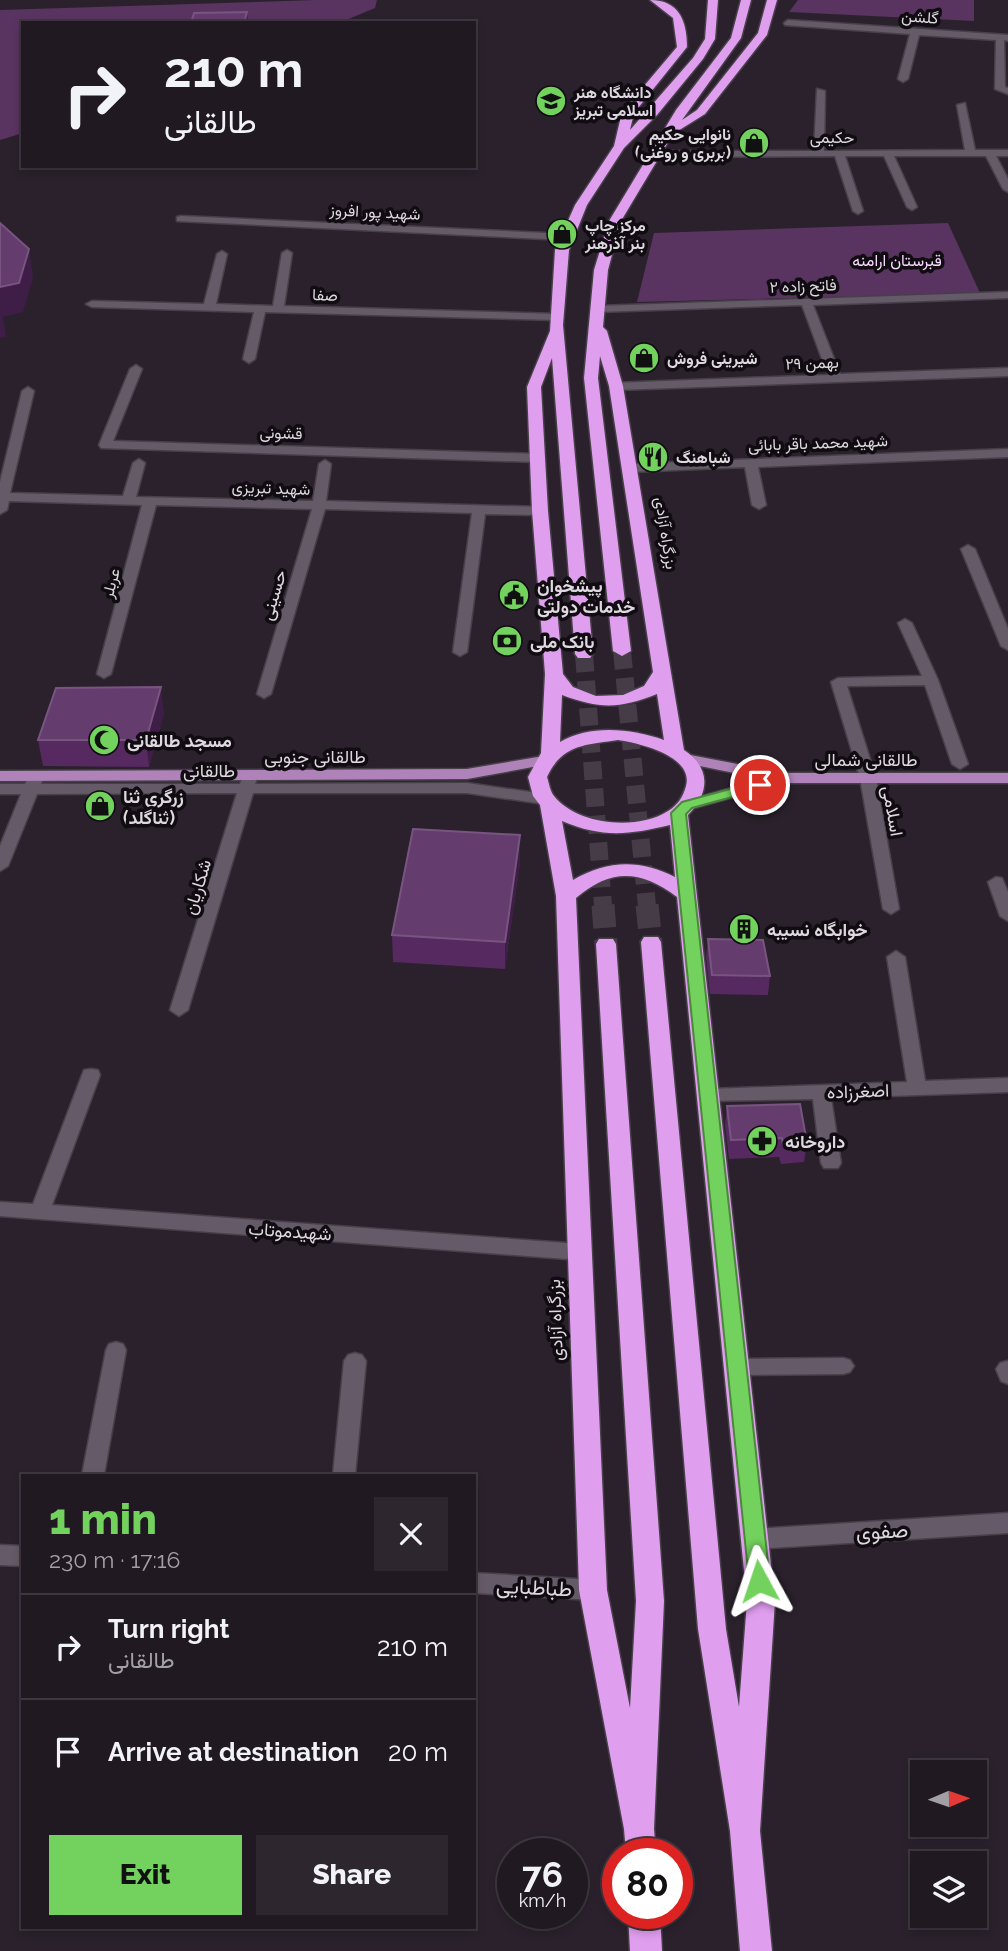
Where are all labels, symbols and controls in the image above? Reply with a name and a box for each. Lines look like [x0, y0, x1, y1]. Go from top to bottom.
street label: گلشن [901, 6, 939, 29]
text: 210 m [164, 41, 303, 98]
icon: right [49, 49, 140, 140]
place label: دانشگاه هنر اسلامی تبریز [573, 83, 653, 121]
school or university icon: دانشگاه هنر اسلامی تبریز [534, 84, 568, 118]
text: طالقانی [164, 103, 257, 140]
place label: نانوایی حکیم (بربری و روغنی) [635, 125, 731, 163]
shop icon: نانوایی حکیم (بربری و روغنی) [737, 126, 771, 160]
street label: حکیمی [810, 128, 855, 148]
street label: شهید پور افروز [328, 200, 421, 226]
place label: مرکز چاپ بنر آذرهنر [584, 216, 646, 254]
shop icon: مرکز چاپ بنر آذرهنر [545, 217, 579, 251]
park label: قبرستان ارامنه [852, 251, 942, 271]
street label: فاتح زاده ۲ [769, 275, 837, 299]
street label: صفا [312, 285, 338, 305]
shop icon: شیرینی فروش [627, 341, 661, 375]
place label: شیرینی فروش [667, 349, 758, 369]
street label: ۲۹ بهمن [785, 353, 839, 374]
street label: قشونی [259, 423, 303, 444]
street label: شهید محمد باقر بابائی [748, 431, 888, 456]
restaurant icon: شباهنگ [636, 440, 670, 474]
place label: شباهنگ [676, 448, 731, 467]
street label: شهید تبریزی [231, 477, 311, 500]
street label: بزرگراه آزادی [650, 496, 681, 571]
street label: عربلر [98, 566, 125, 601]
street label: حسینی [255, 567, 292, 623]
place label: پیشخوان خدمات دولتی [537, 575, 635, 618]
public building icon: پیشخوان خدمات دولتی [497, 578, 531, 612]
bank icon: بانک ملی [490, 624, 524, 658]
place label: بانک ملی [530, 631, 595, 653]
mosque icon: مسجد طالقانی [87, 723, 121, 757]
place label: مسجد طالقانی [127, 730, 232, 752]
street label: طالقانی جنوبی [264, 746, 366, 768]
street label: طالقانی شمالی [815, 749, 917, 771]
pin [730, 755, 790, 815]
street label: طالقانی [183, 760, 235, 782]
icon: arrive [741, 766, 779, 804]
street label: اسلامی [877, 784, 908, 838]
place label: زرگری ثنا (ثناگلد) [123, 786, 184, 828]
shop icon: زرگری ثنا (ثناگلد) [83, 789, 117, 823]
street label: شکاریان [179, 857, 216, 918]
building icon: خوابگاه نسیبه [727, 912, 761, 946]
place label: خوابگاه نسیبه [767, 919, 868, 941]
street label: اصغرزاده [826, 1079, 890, 1104]
pharmacy icon: داروخانه [745, 1124, 779, 1158]
place label: داروخانه [785, 1131, 845, 1153]
street label: شهیدموتاب [248, 1218, 332, 1245]
street label: بزرگراه آزادی [543, 1279, 568, 1361]
text: 1 min [49, 1495, 157, 1544]
button: close [374, 1497, 448, 1571]
street label: صفوی [855, 1517, 909, 1546]
position arrow [722, 1544, 796, 1618]
text: 230 m · 17:16 [49, 1546, 180, 1573]
street label: طباطبایی [495, 1573, 573, 1601]
text: Turn right [108, 1614, 229, 1644]
icon: right [49, 1628, 87, 1666]
text: 210 m [377, 1632, 448, 1662]
text: طالقانی [108, 1646, 175, 1673]
icon: arrive [49, 1733, 87, 1771]
text: Arrive at destination [108, 1737, 359, 1767]
text: 20 m [388, 1737, 448, 1767]
north arrow [910, 1760, 987, 1838]
map controls [910, 1760, 987, 1928]
button: Exit [49, 1835, 242, 1915]
button: Share [256, 1835, 448, 1915]
speed limit sign: 80 [602, 1838, 693, 1929]
button: layers [910, 1851, 987, 1928]
text: 76 [522, 1854, 563, 1895]
text: km/h [519, 1890, 566, 1911]

